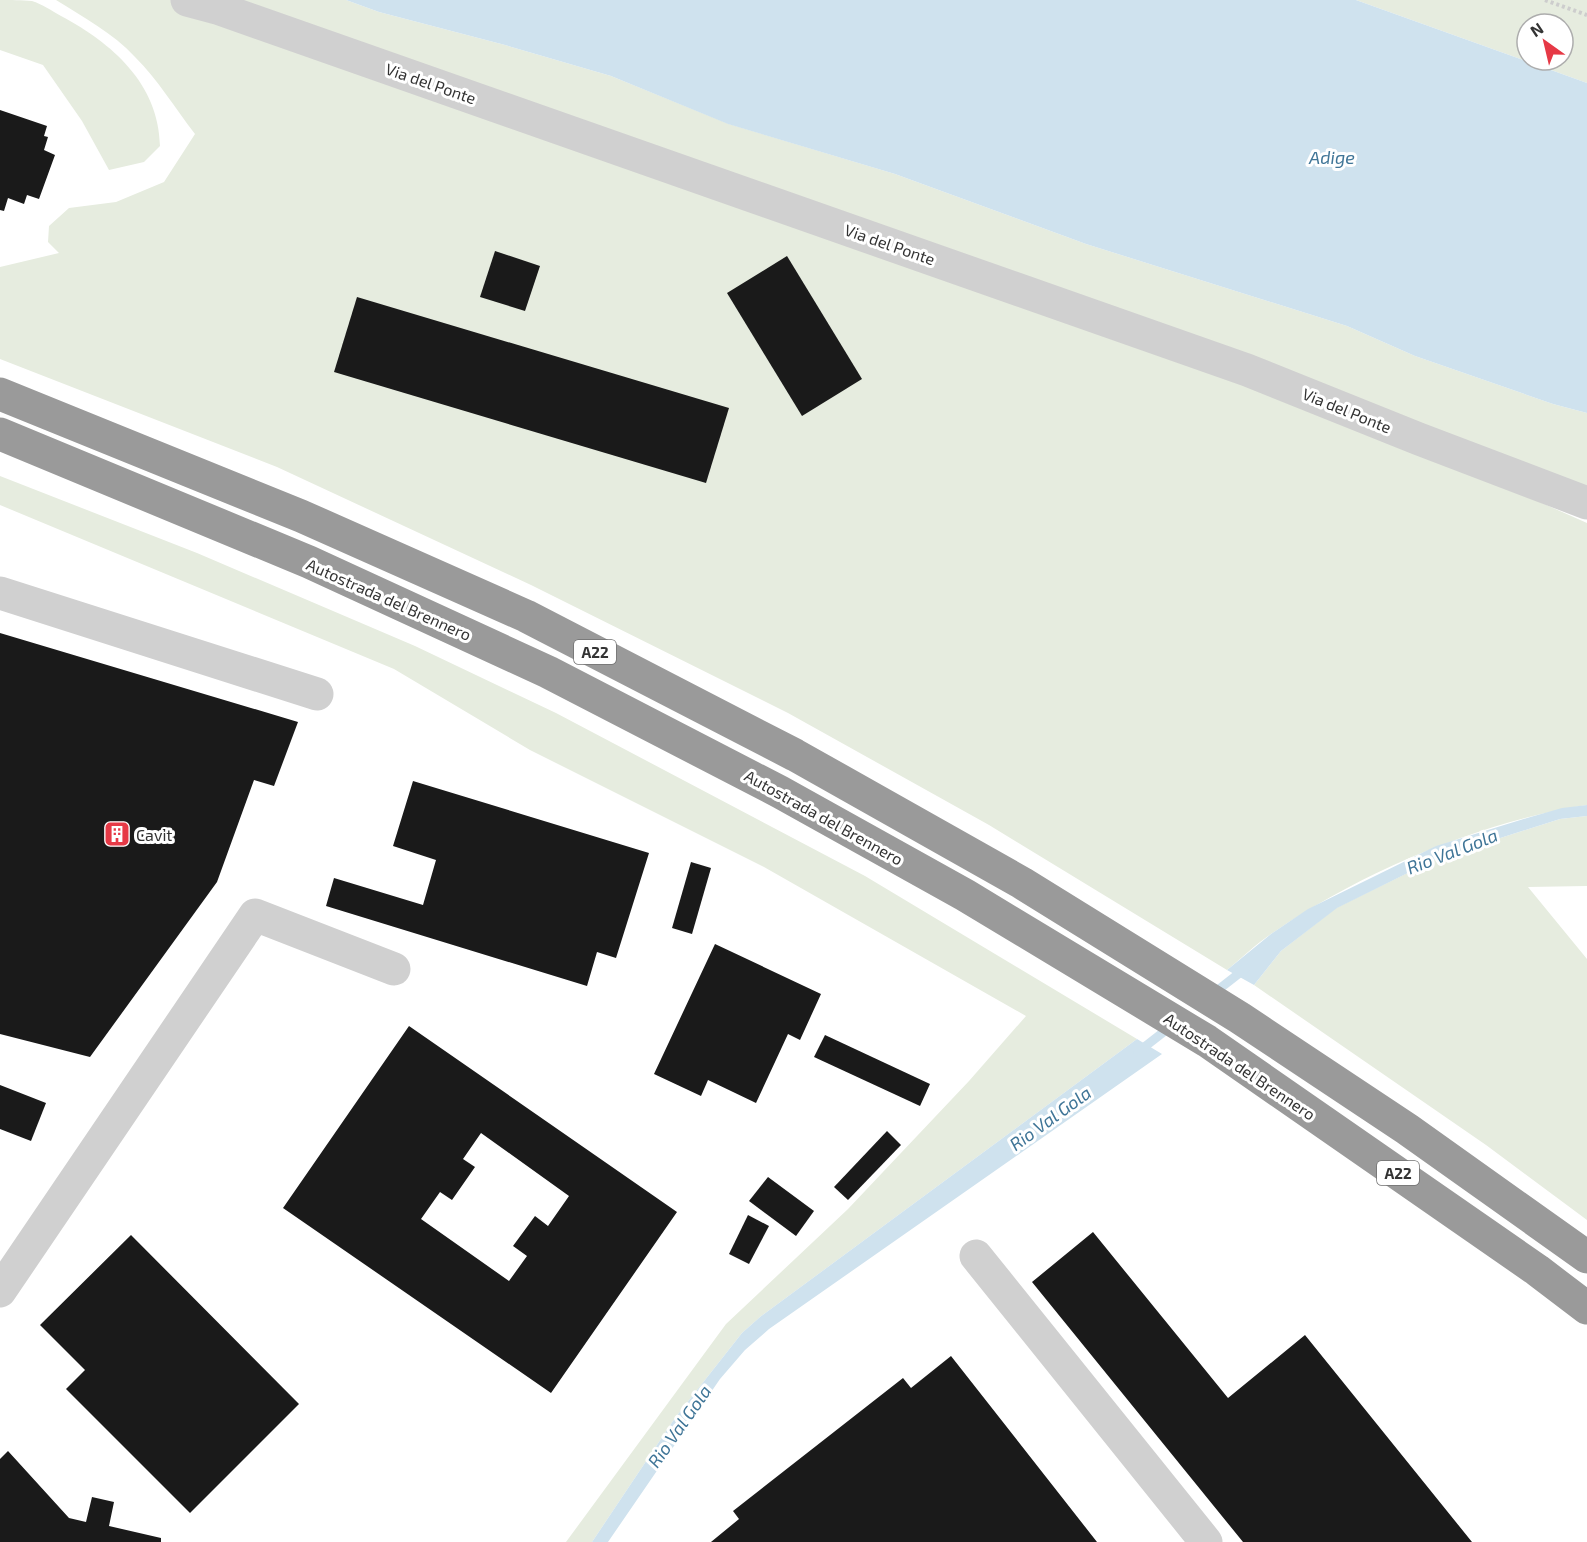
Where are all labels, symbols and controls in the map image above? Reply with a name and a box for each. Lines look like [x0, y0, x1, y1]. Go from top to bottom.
north arrow [1515, 12, 1575, 72]
text: N [1526, 18, 1546, 40]
street label: Via del Ponte [383, 59, 479, 107]
water label: Adige [1308, 146, 1355, 168]
street label: Via del Ponte [842, 220, 938, 268]
street label: Via del Ponte [1300, 384, 1394, 436]
street label: Autostrada del Brennero [304, 554, 474, 644]
road number: A22 [574, 640, 616, 664]
street label: Autostrada del Brennero [742, 766, 906, 868]
building icon: Cavit [102, 819, 132, 849]
water label: Rio Val Gola [1403, 824, 1501, 878]
place label: Cavit [136, 825, 172, 844]
street label: Autostrada del Brennero [1161, 1008, 1319, 1124]
water label: Rio Val Gola [1005, 1081, 1095, 1155]
road number: A22 [1377, 1161, 1419, 1185]
water label: Rio Val Gola [643, 1381, 715, 1471]

